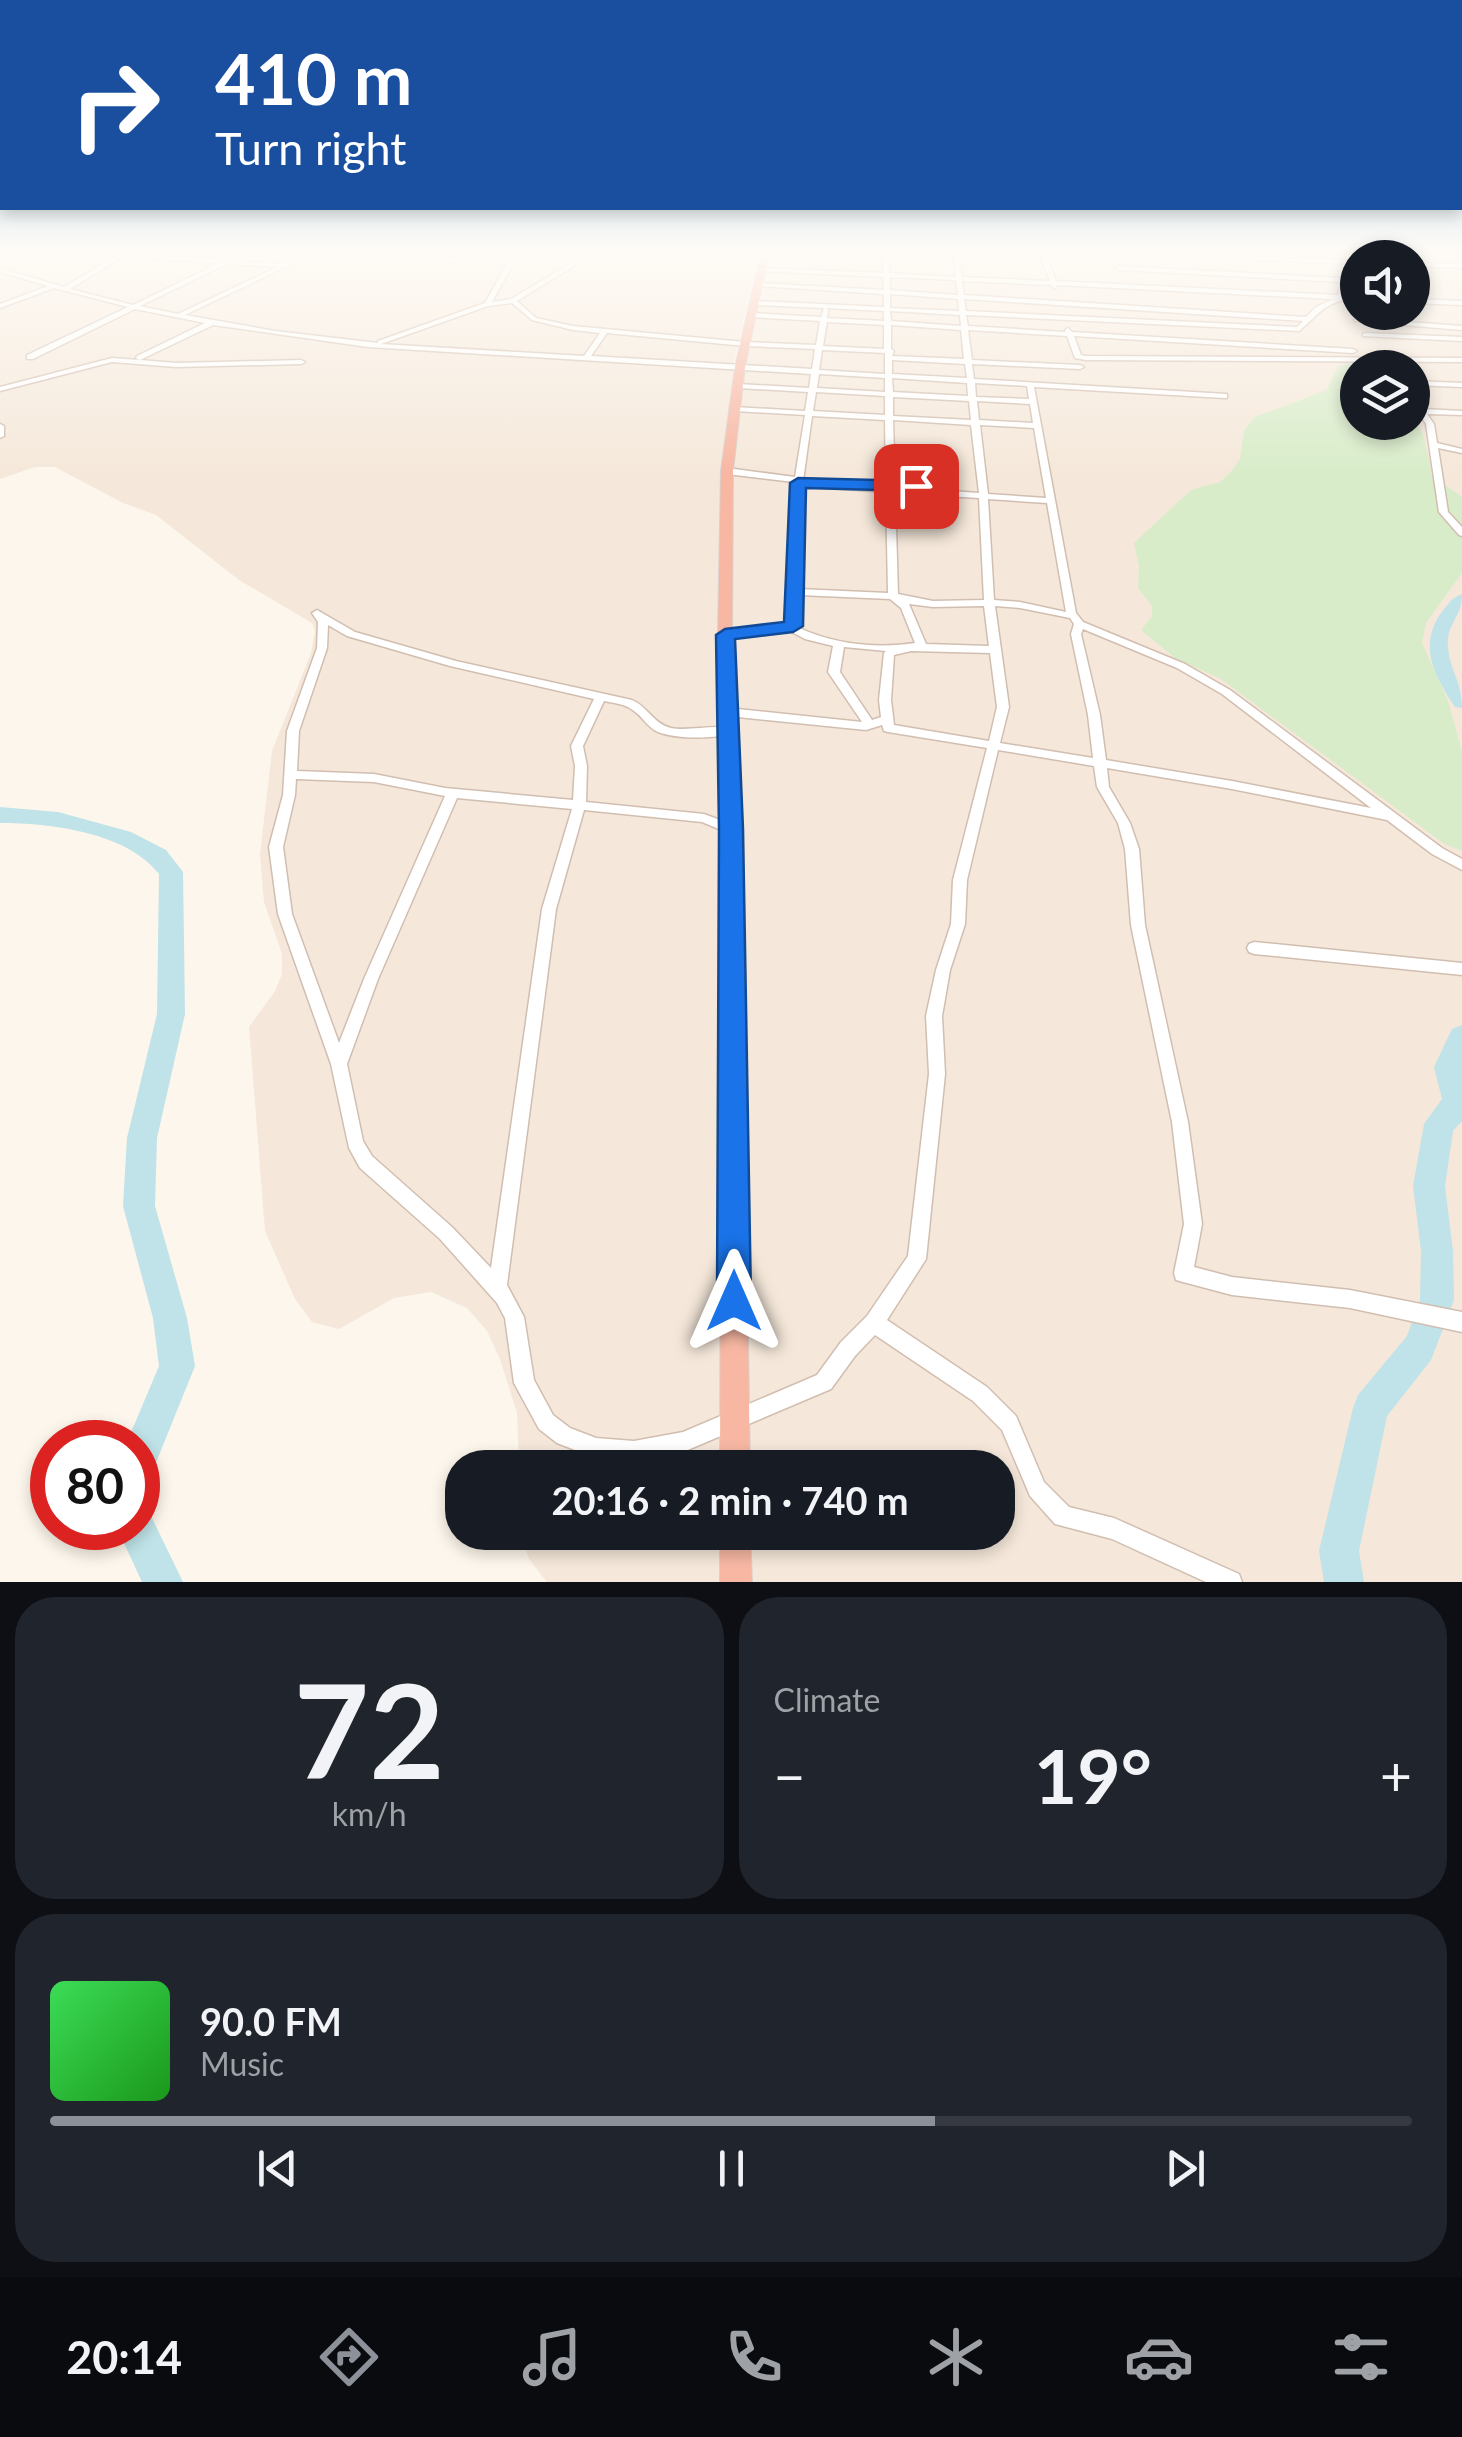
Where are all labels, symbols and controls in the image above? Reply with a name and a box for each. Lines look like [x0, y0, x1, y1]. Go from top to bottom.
text: 410 m [215, 36, 412, 120]
icon: right [50, 40, 180, 170]
text: Turn right [215, 121, 406, 175]
map controls [1340, 240, 1430, 440]
button: sound [1340, 240, 1430, 330]
button: layers [1340, 350, 1430, 440]
pin [874, 444, 959, 529]
icon: arrive [889, 459, 944, 514]
position arrow [682, 1249, 786, 1353]
speed limit sign: 80 [30, 1420, 160, 1550]
text: 20:16 · 2 min · 740 m [551, 1477, 909, 1523]
text: 72 [294, 1651, 445, 1807]
text: Climate [774, 1680, 880, 1719]
text: 19° [1034, 1730, 1152, 1820]
text: − [774, 1742, 805, 1808]
text: + [1380, 1742, 1412, 1808]
text: km/h [332, 1794, 407, 1833]
text: 90.0 FM [200, 1998, 342, 2044]
text: Music [200, 2044, 284, 2083]
icon: previous [250, 2141, 305, 2196]
icon: pause [704, 2141, 759, 2196]
icon: next [1158, 2141, 1213, 2196]
icon: directions [314, 2322, 384, 2392]
icon: music [517, 2322, 587, 2392]
icon: phone [719, 2322, 789, 2392]
icon: climate [921, 2322, 991, 2392]
icon: car [1124, 2322, 1194, 2392]
icon: filters [1326, 2322, 1396, 2392]
text: 20:14 [66, 2330, 182, 2384]

